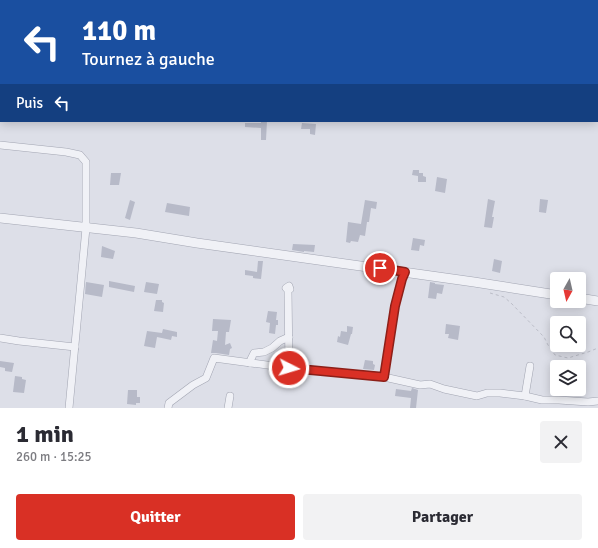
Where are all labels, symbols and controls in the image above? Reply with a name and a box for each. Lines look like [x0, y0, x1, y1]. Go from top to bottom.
text: 110 m [82, 14, 156, 48]
icon: left [16, 16, 68, 68]
text: Tournez à gauche [82, 48, 215, 70]
icon: left [51, 92, 73, 114]
text: Puis [16, 94, 43, 112]
pin [363, 251, 397, 285]
icon: arrive [369, 257, 391, 279]
north arrow [550, 272, 586, 308]
map controls [550, 272, 586, 396]
button: search [550, 316, 586, 352]
position arrow [268, 347, 310, 389]
button: layers [550, 360, 586, 396]
text: 1 min [16, 419, 74, 449]
button: close [540, 421, 582, 463]
text: 260 m · 15:25 [16, 449, 92, 465]
button: Quitter [16, 494, 295, 540]
button: Partager [303, 494, 582, 540]

